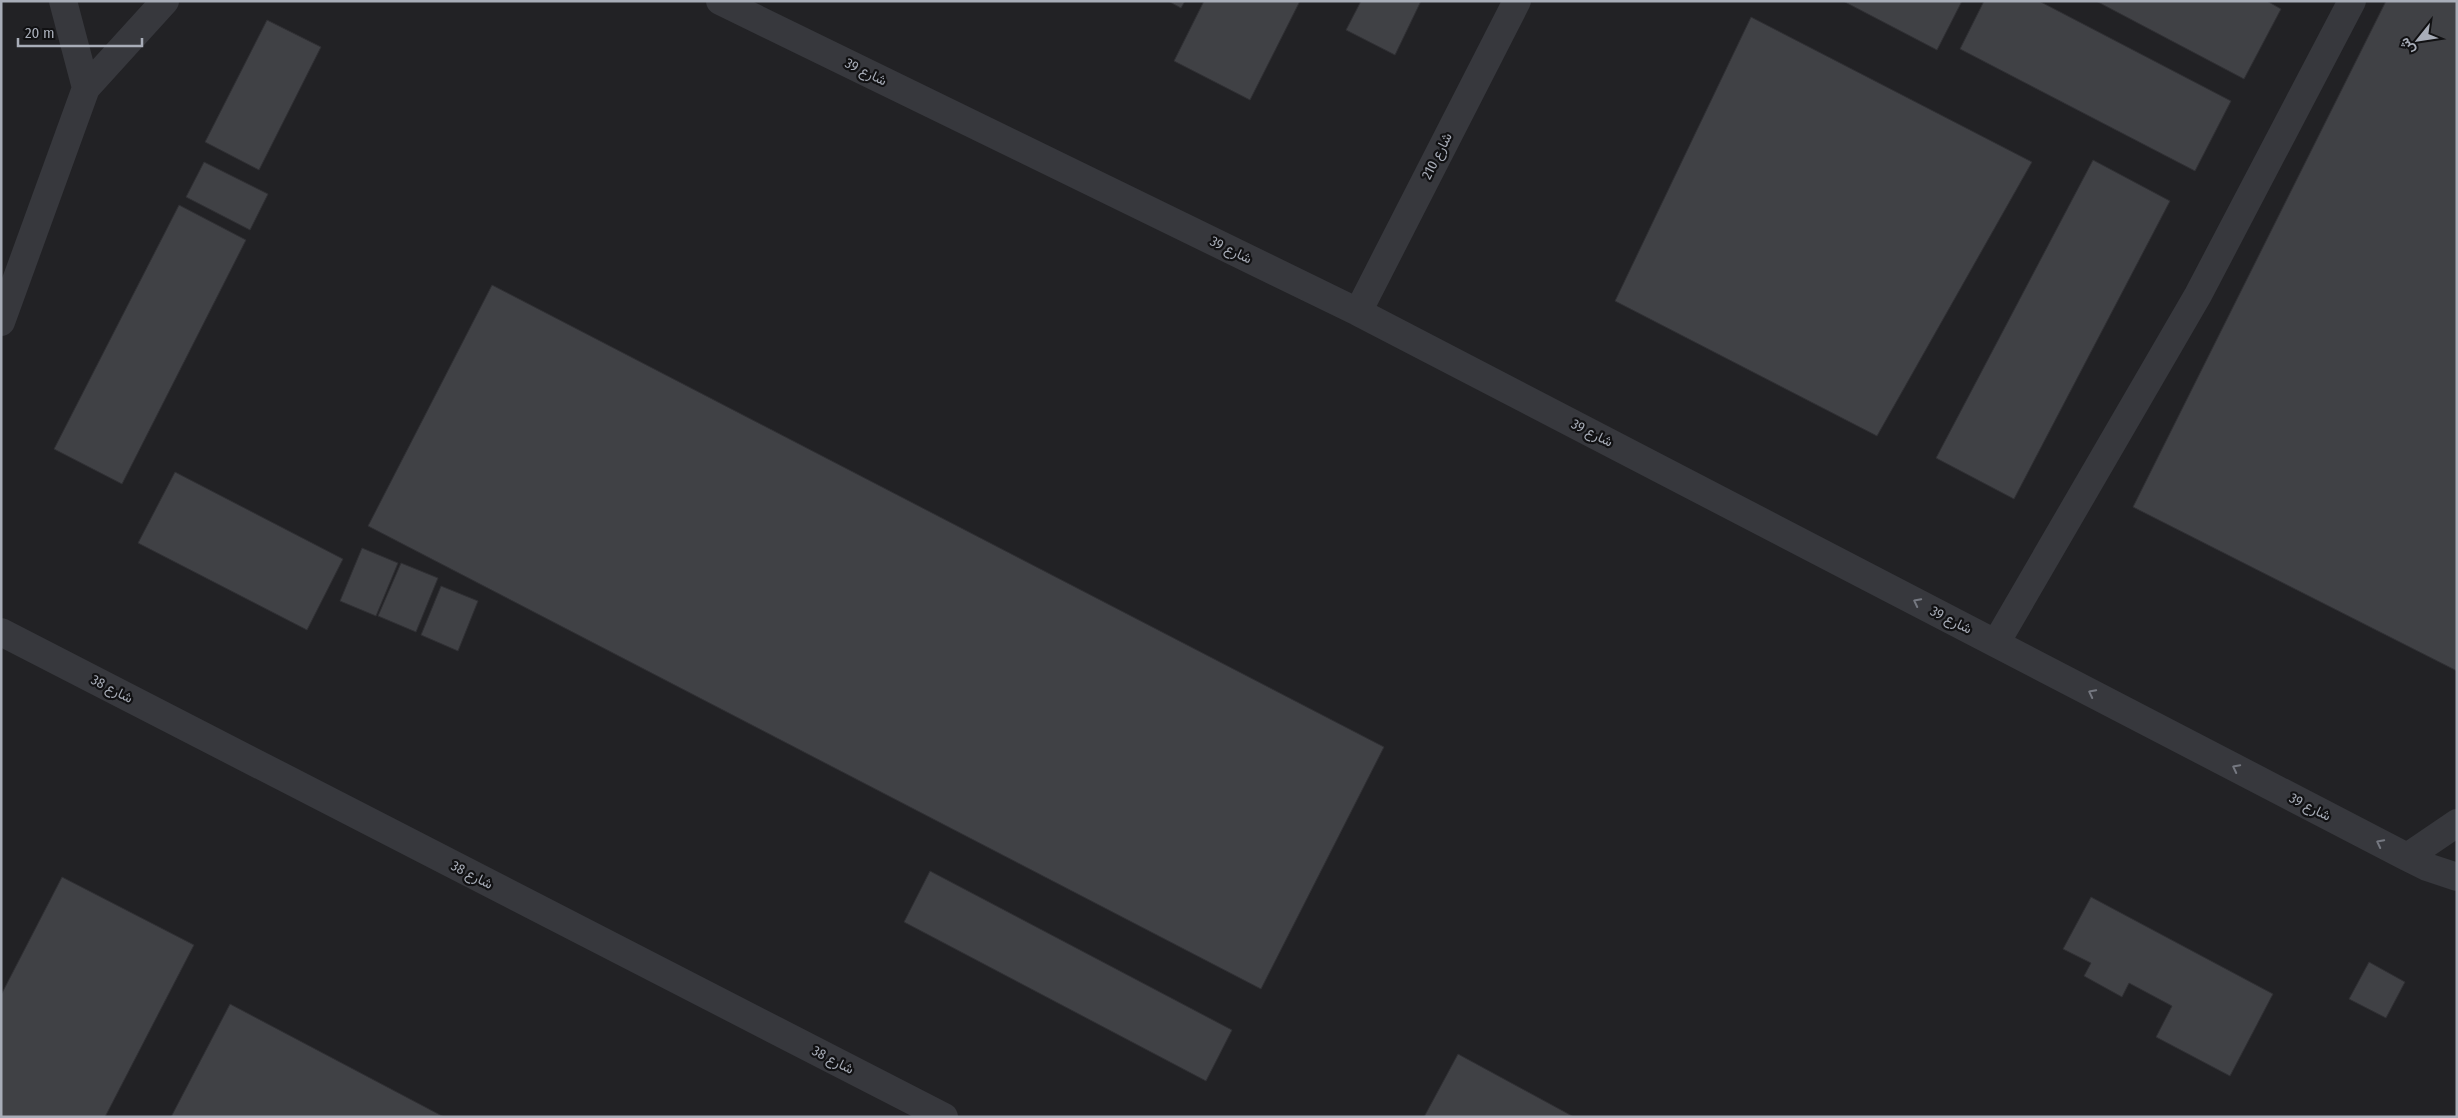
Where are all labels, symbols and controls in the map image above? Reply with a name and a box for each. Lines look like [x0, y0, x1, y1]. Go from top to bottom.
scale bar [18, 15, 141, 47]
north arrow [2393, 15, 2443, 65]
text: 20 m [25, 24, 55, 42]
text: ش [2396, 35, 2419, 58]
street label: شارع 39 [841, 55, 890, 91]
street label: شارع 210 [1418, 130, 1458, 183]
street label: شارع 39 [1206, 233, 1255, 269]
street label: شارع 39 [1567, 415, 1616, 452]
one-way arrow [1913, 598, 1922, 608]
street label: شارع 39 [1926, 602, 1975, 639]
street label: شارع 38 [87, 671, 136, 709]
one-way arrow [2088, 689, 2097, 699]
one-way arrow [2232, 764, 2241, 774]
street label: شارع 39 [2285, 789, 2334, 826]
one-way arrow [2377, 839, 2386, 849]
street label: شارع 38 [447, 857, 496, 895]
street label: شارع 38 [808, 1042, 857, 1080]

